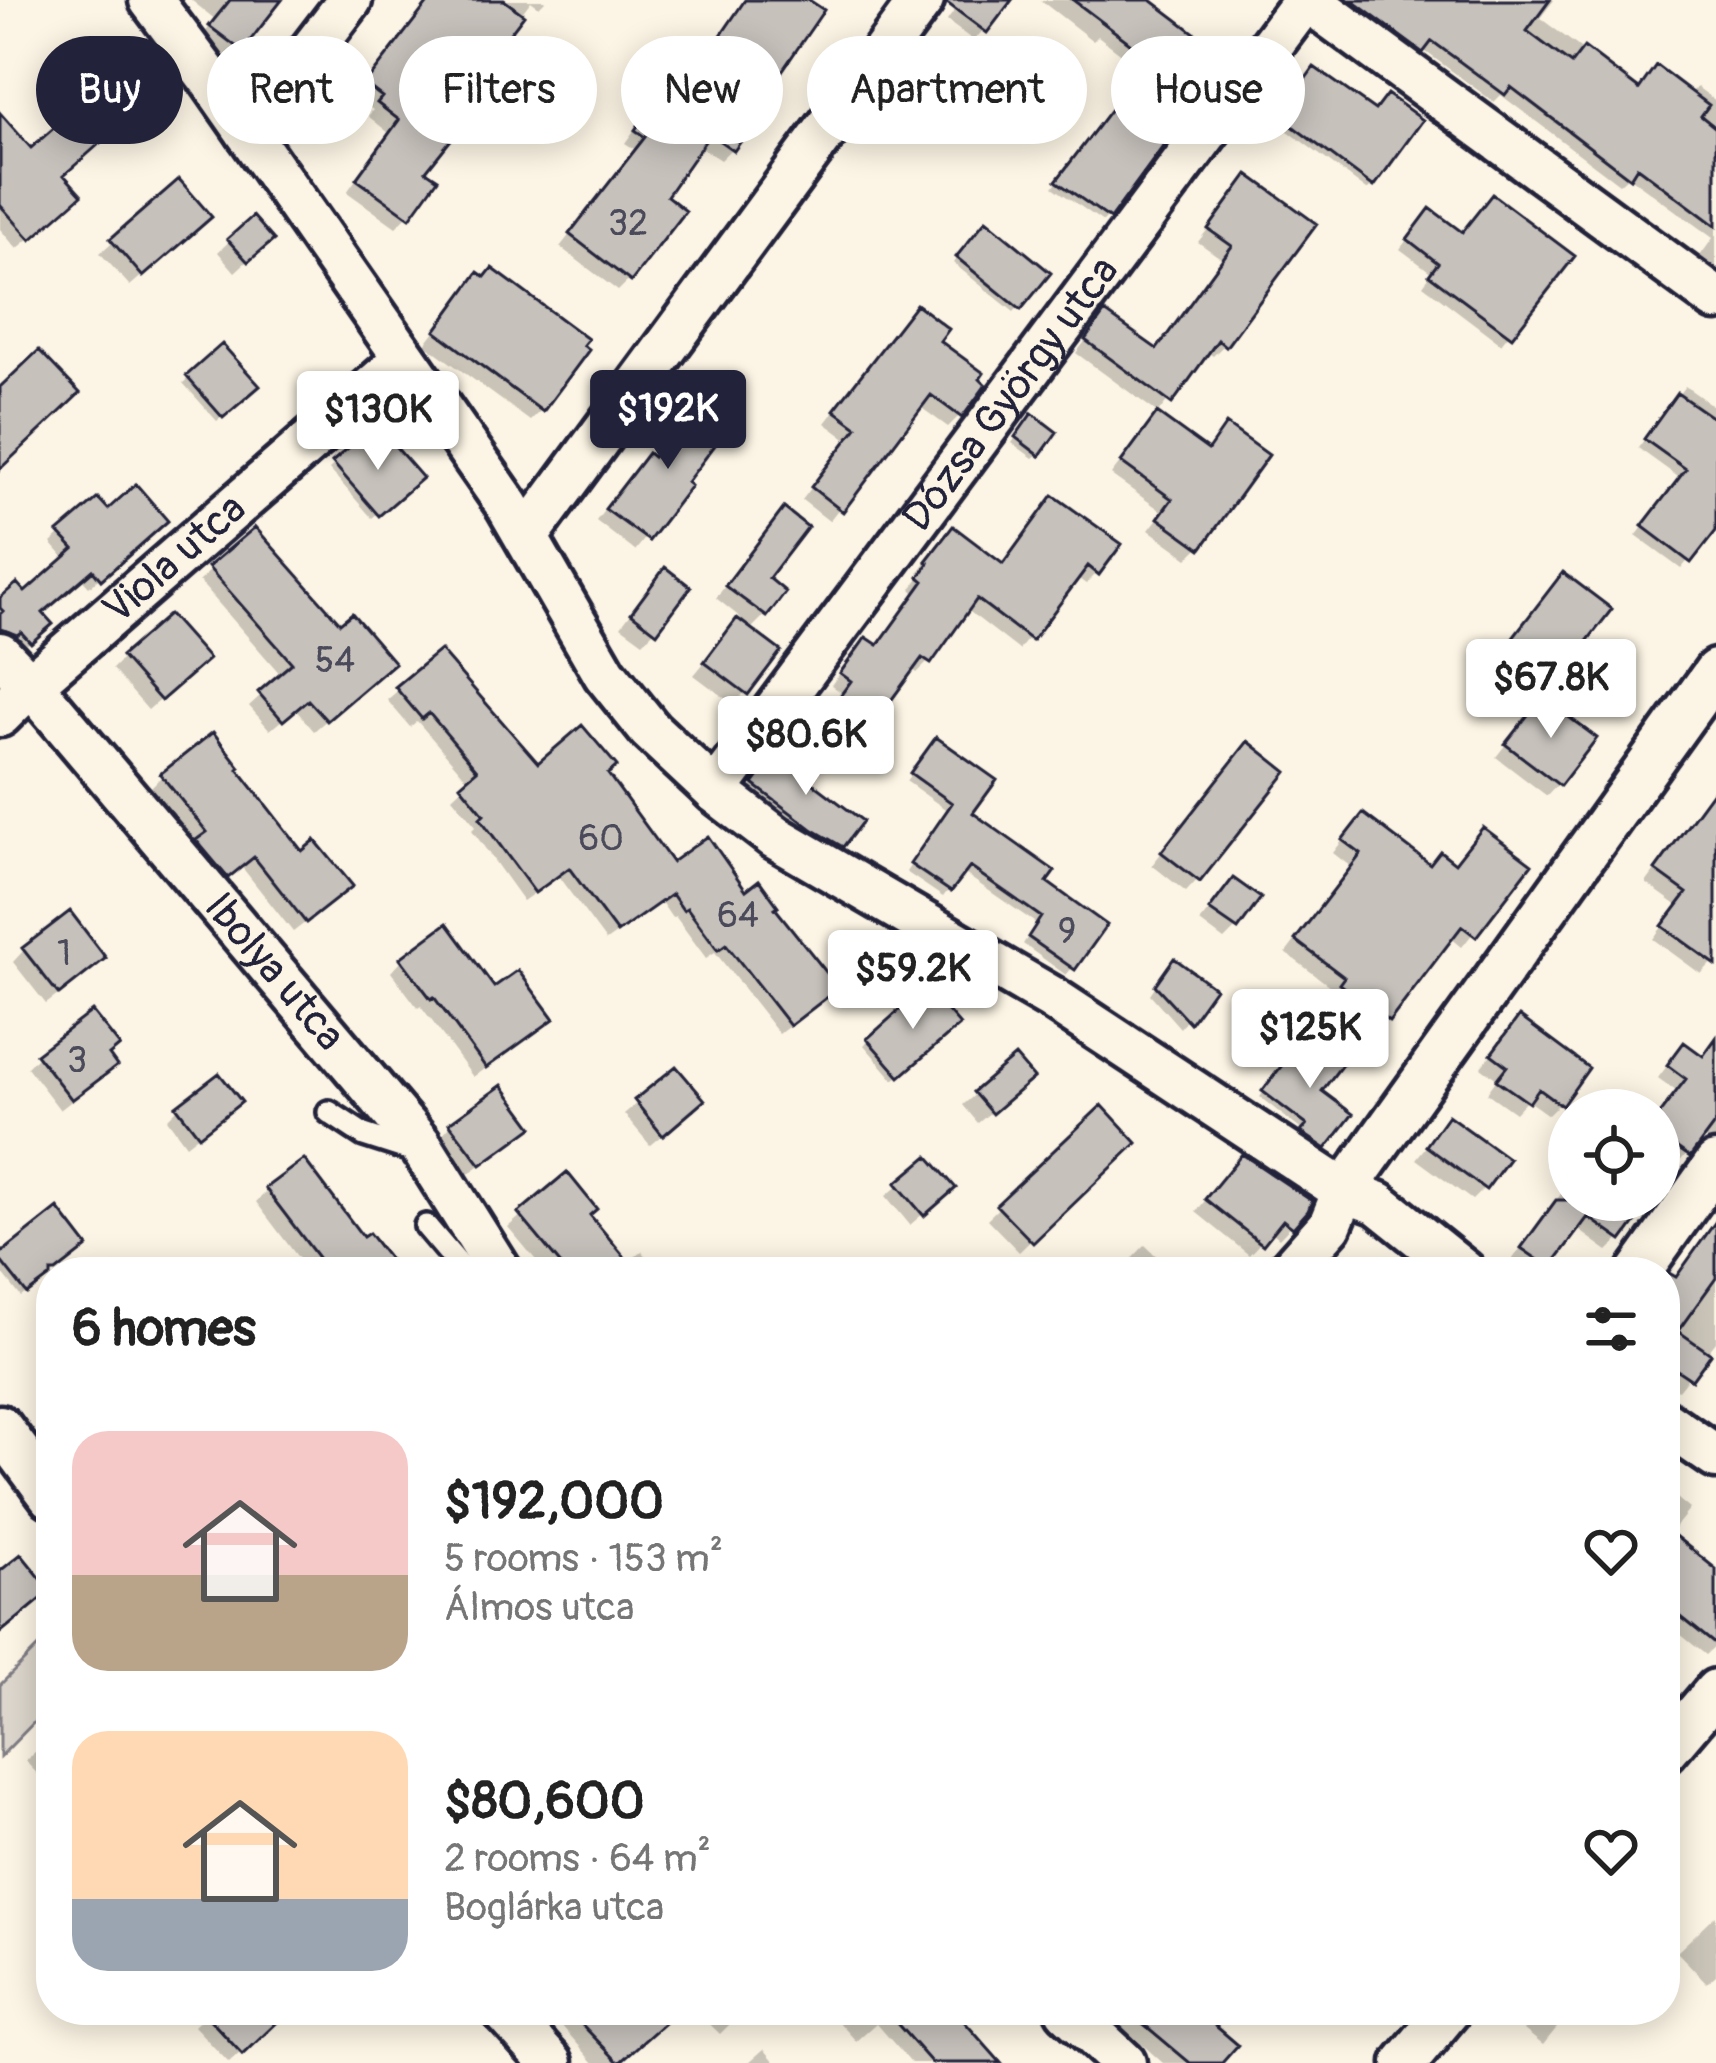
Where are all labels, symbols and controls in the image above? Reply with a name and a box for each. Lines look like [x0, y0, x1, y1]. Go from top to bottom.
chip: Buy [36, 36, 183, 144]
chip: Rent [207, 36, 375, 144]
chip: Filters [399, 36, 597, 144]
chip: New [621, 36, 783, 144]
chip: Apartment [807, 36, 1087, 144]
chip: House [1111, 36, 1305, 144]
house number: 32 [608, 201, 648, 246]
street label: Dózsa György utca [892, 247, 1130, 542]
pin: $192K [584, 370, 752, 472]
pin: $130K [294, 371, 462, 473]
text: $192K [617, 384, 719, 433]
text: $130K [324, 385, 432, 434]
street label: Viola utca [92, 483, 257, 636]
house number: 54 [315, 638, 355, 683]
pin: $67.8K [1453, 639, 1649, 741]
text: $67.8K [1493, 653, 1609, 702]
pin: $80.6K [708, 696, 904, 798]
text: $80.6K [745, 710, 867, 759]
house number: 60 [578, 816, 624, 861]
street label: Ibolya utca [193, 882, 356, 1061]
house number: 64 [717, 893, 759, 938]
house number: 9 [1058, 909, 1076, 954]
pin: $59.2K [815, 930, 1011, 1032]
house number: 1 [57, 931, 71, 976]
text: $59.2K [855, 944, 971, 993]
pin: $125K [1226, 989, 1394, 1091]
text: $125K [1259, 1003, 1361, 1052]
house number: 3 [67, 1038, 87, 1083]
map controls [1548, 1089, 1680, 1221]
button: locate [1548, 1089, 1680, 1221]
icon: filters [1578, 1296, 1644, 1362]
text: 6 homes [72, 1297, 256, 1361]
text: $192,000 [444, 1470, 664, 1534]
icon: home [168, 1479, 312, 1623]
icon: heart [1578, 1518, 1644, 1584]
text: 5 rooms · 153 m² [444, 1534, 723, 1583]
text: Álmos utca [444, 1583, 634, 1632]
text: $80,600 [444, 1770, 644, 1834]
icon: home [168, 1779, 312, 1923]
icon: heart [1578, 1818, 1644, 1884]
text: 2 rooms · 64 m² [444, 1834, 711, 1883]
text: Boglárka utca [444, 1883, 664, 1932]

